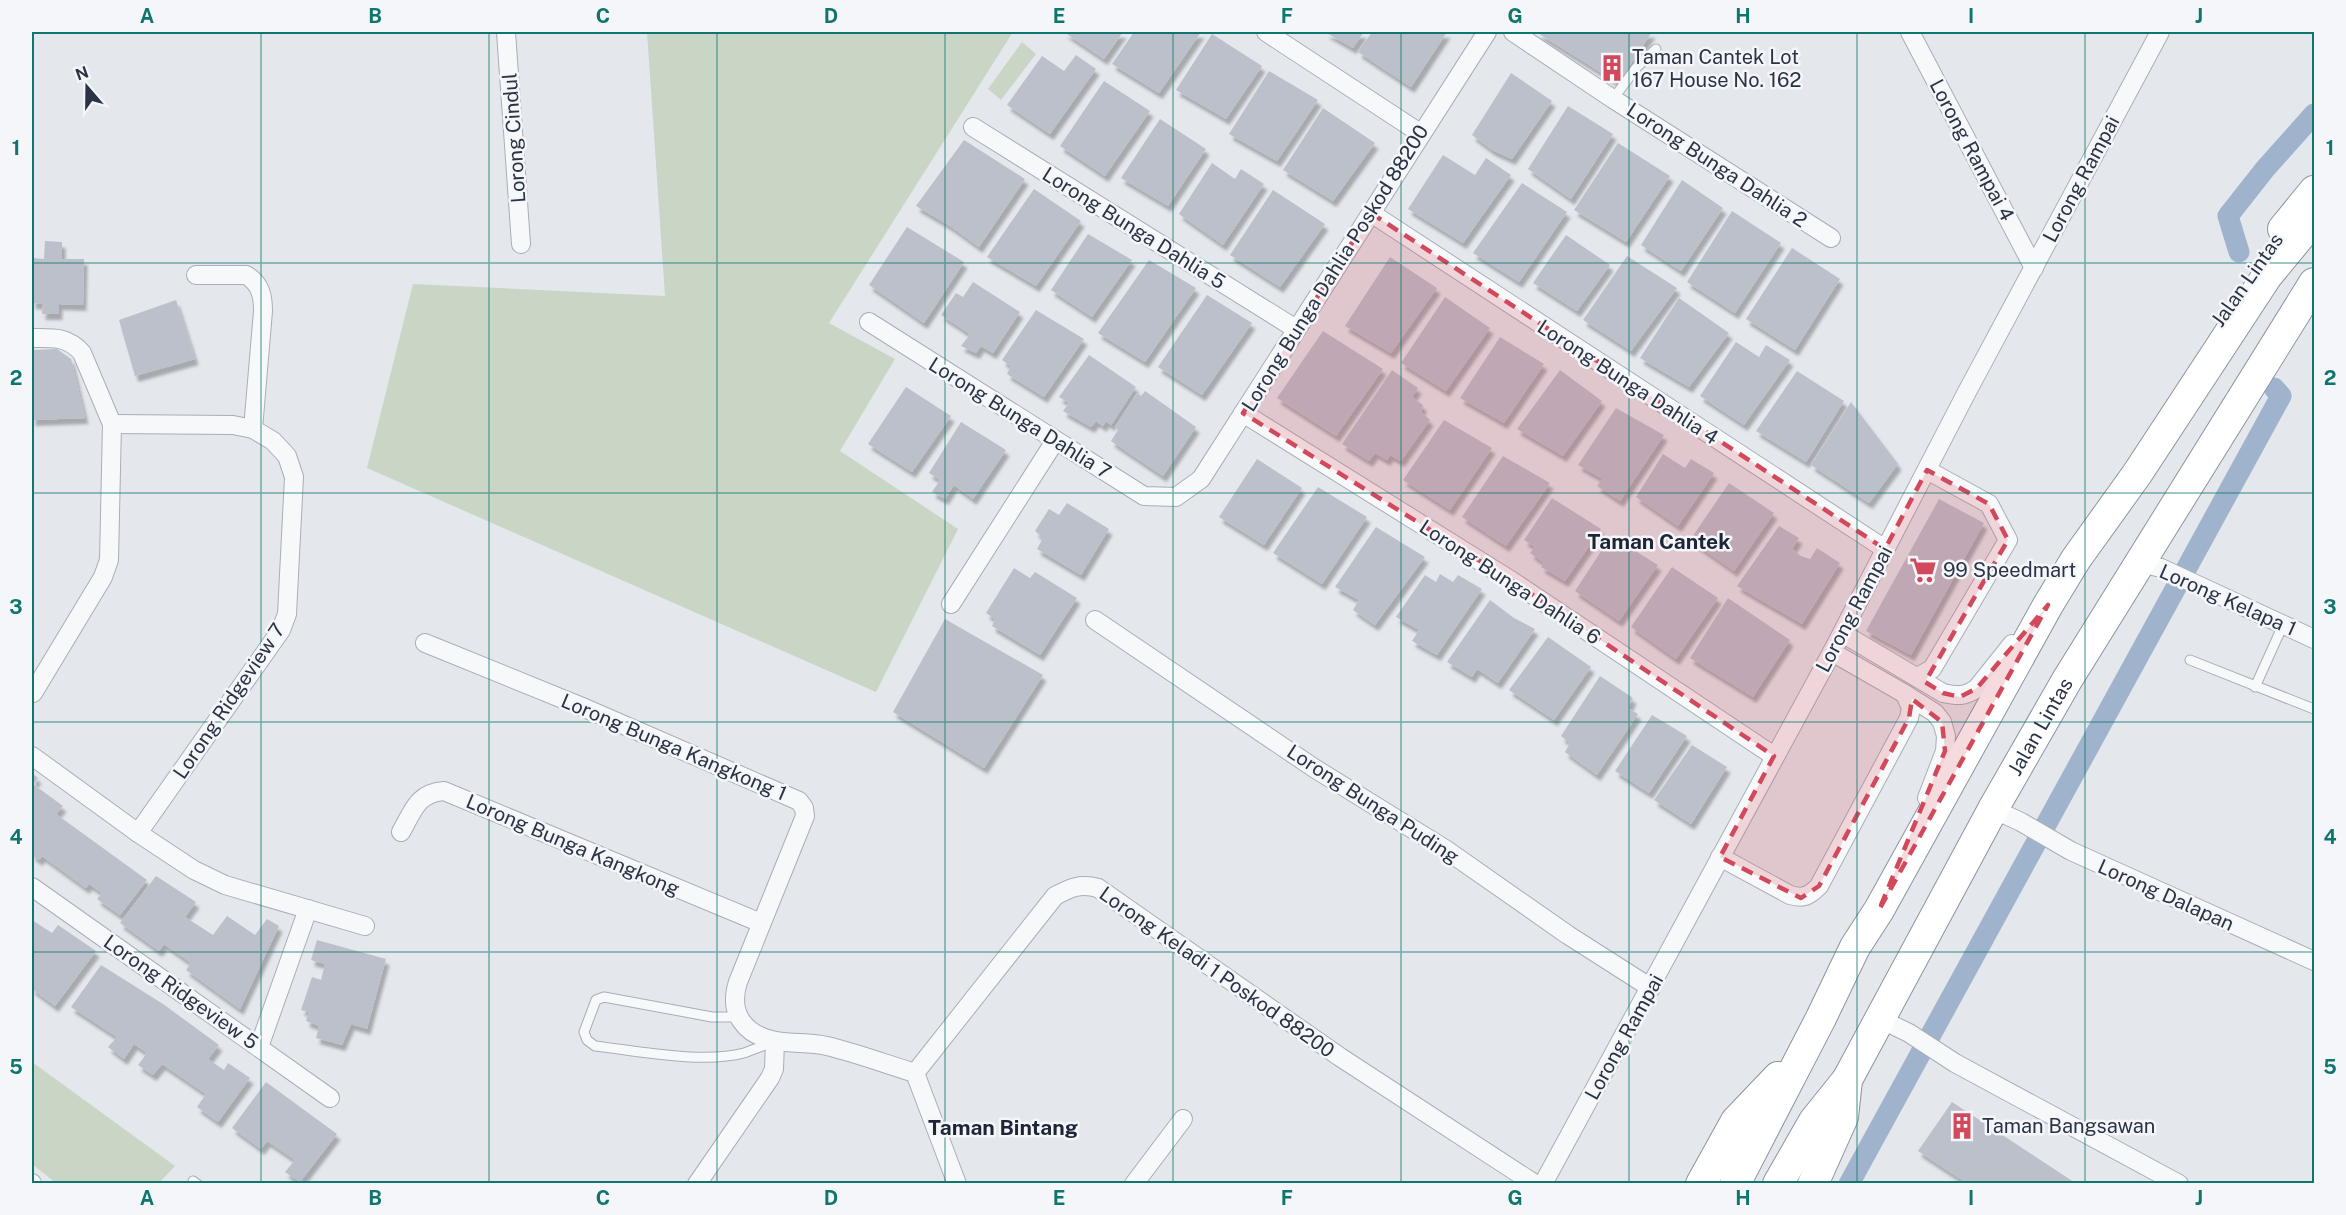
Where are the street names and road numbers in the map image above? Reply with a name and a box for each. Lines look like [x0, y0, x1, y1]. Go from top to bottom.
street label: Lorong Cindul [497, 72, 531, 204]
street label: Lorong Rampai 4 [1925, 75, 2019, 225]
street label: Lorong Bunga Dahlia 2 [1622, 98, 1812, 232]
street label: Lorong Rampai [2038, 112, 2124, 246]
street label: Lorong Bunga Dahlia Poskod 88200 [1237, 120, 1433, 416]
street label: Lorong Bunga Dahlia 5 [1038, 162, 1230, 294]
street label: Jalan Lintas [2206, 229, 2288, 331]
street label: Lorong Bunga Dahlia 4 [1533, 315, 1723, 449]
street label: Lorong Bunga Dahlia 7 [924, 352, 1116, 484]
street label: Lorong Bunga Dahlia 6 [1415, 515, 1605, 649]
street label: Lorong Rampai [1811, 542, 1897, 676]
street label: Lorong Kelapa 1 [2156, 559, 2300, 641]
street label: Lorong Ridgeview 7 [168, 619, 290, 783]
street label: Jalan Lintas [2003, 673, 2078, 780]
street label: Lorong Bunga Kangkong 1 [558, 689, 790, 805]
street label: Lorong Bunga Puding [1282, 739, 1464, 869]
street label: Lorong Bunga Kangkong [463, 789, 683, 901]
street label: Lorong Dalapan [2094, 854, 2238, 936]
street label: Lorong Keladi 1 Poskod 88200 [1095, 881, 1339, 1063]
street label: Lorong Ridgeview 5 [99, 930, 263, 1054]
street label: Lorong Rampai [1580, 970, 1668, 1104]

